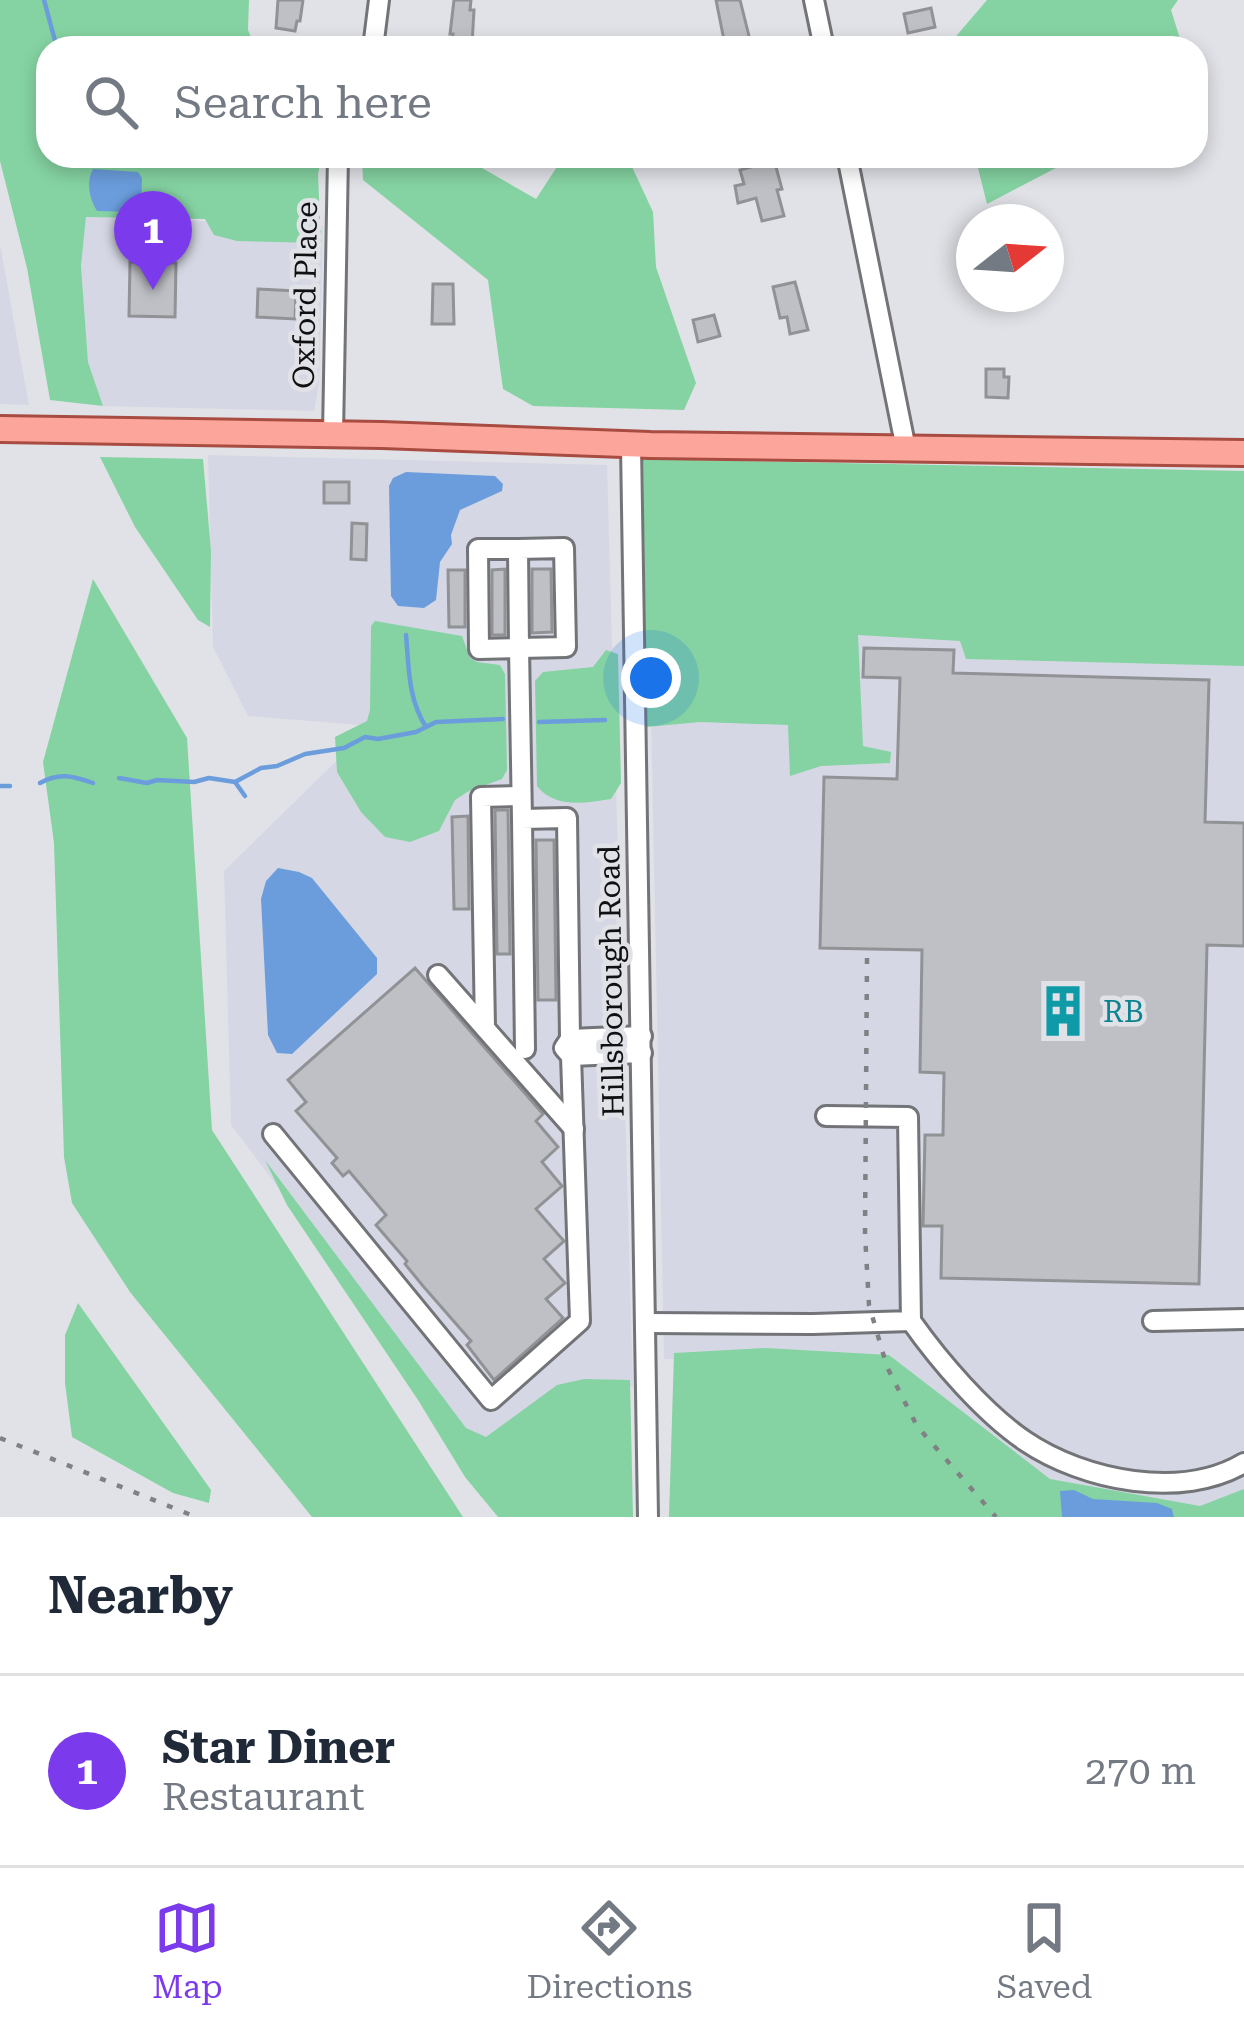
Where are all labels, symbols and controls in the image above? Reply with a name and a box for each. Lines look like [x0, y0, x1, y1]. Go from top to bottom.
search box [36, 36, 1208, 168]
icon: search [78, 69, 144, 135]
text: Search here [174, 76, 432, 129]
pin: 1 [114, 191, 192, 290]
street label: Oxford Place [286, 201, 324, 389]
north arrow [956, 204, 1064, 312]
your location [621, 648, 681, 708]
street label: Hillsborough Road [591, 845, 631, 1117]
building icon: RB [1034, 982, 1092, 1040]
place label: RB [1103, 994, 1144, 1029]
text: Nearby [48, 1566, 233, 1625]
text: Star Diner [162, 1721, 395, 1774]
text: 1 [76, 1748, 98, 1794]
text: 270 m [1085, 1748, 1196, 1794]
text: Restaurant [162, 1774, 365, 1820]
tab: Map [152, 1895, 223, 2006]
tab: Directions [526, 1895, 692, 2006]
tab: Saved [996, 1895, 1092, 2006]

